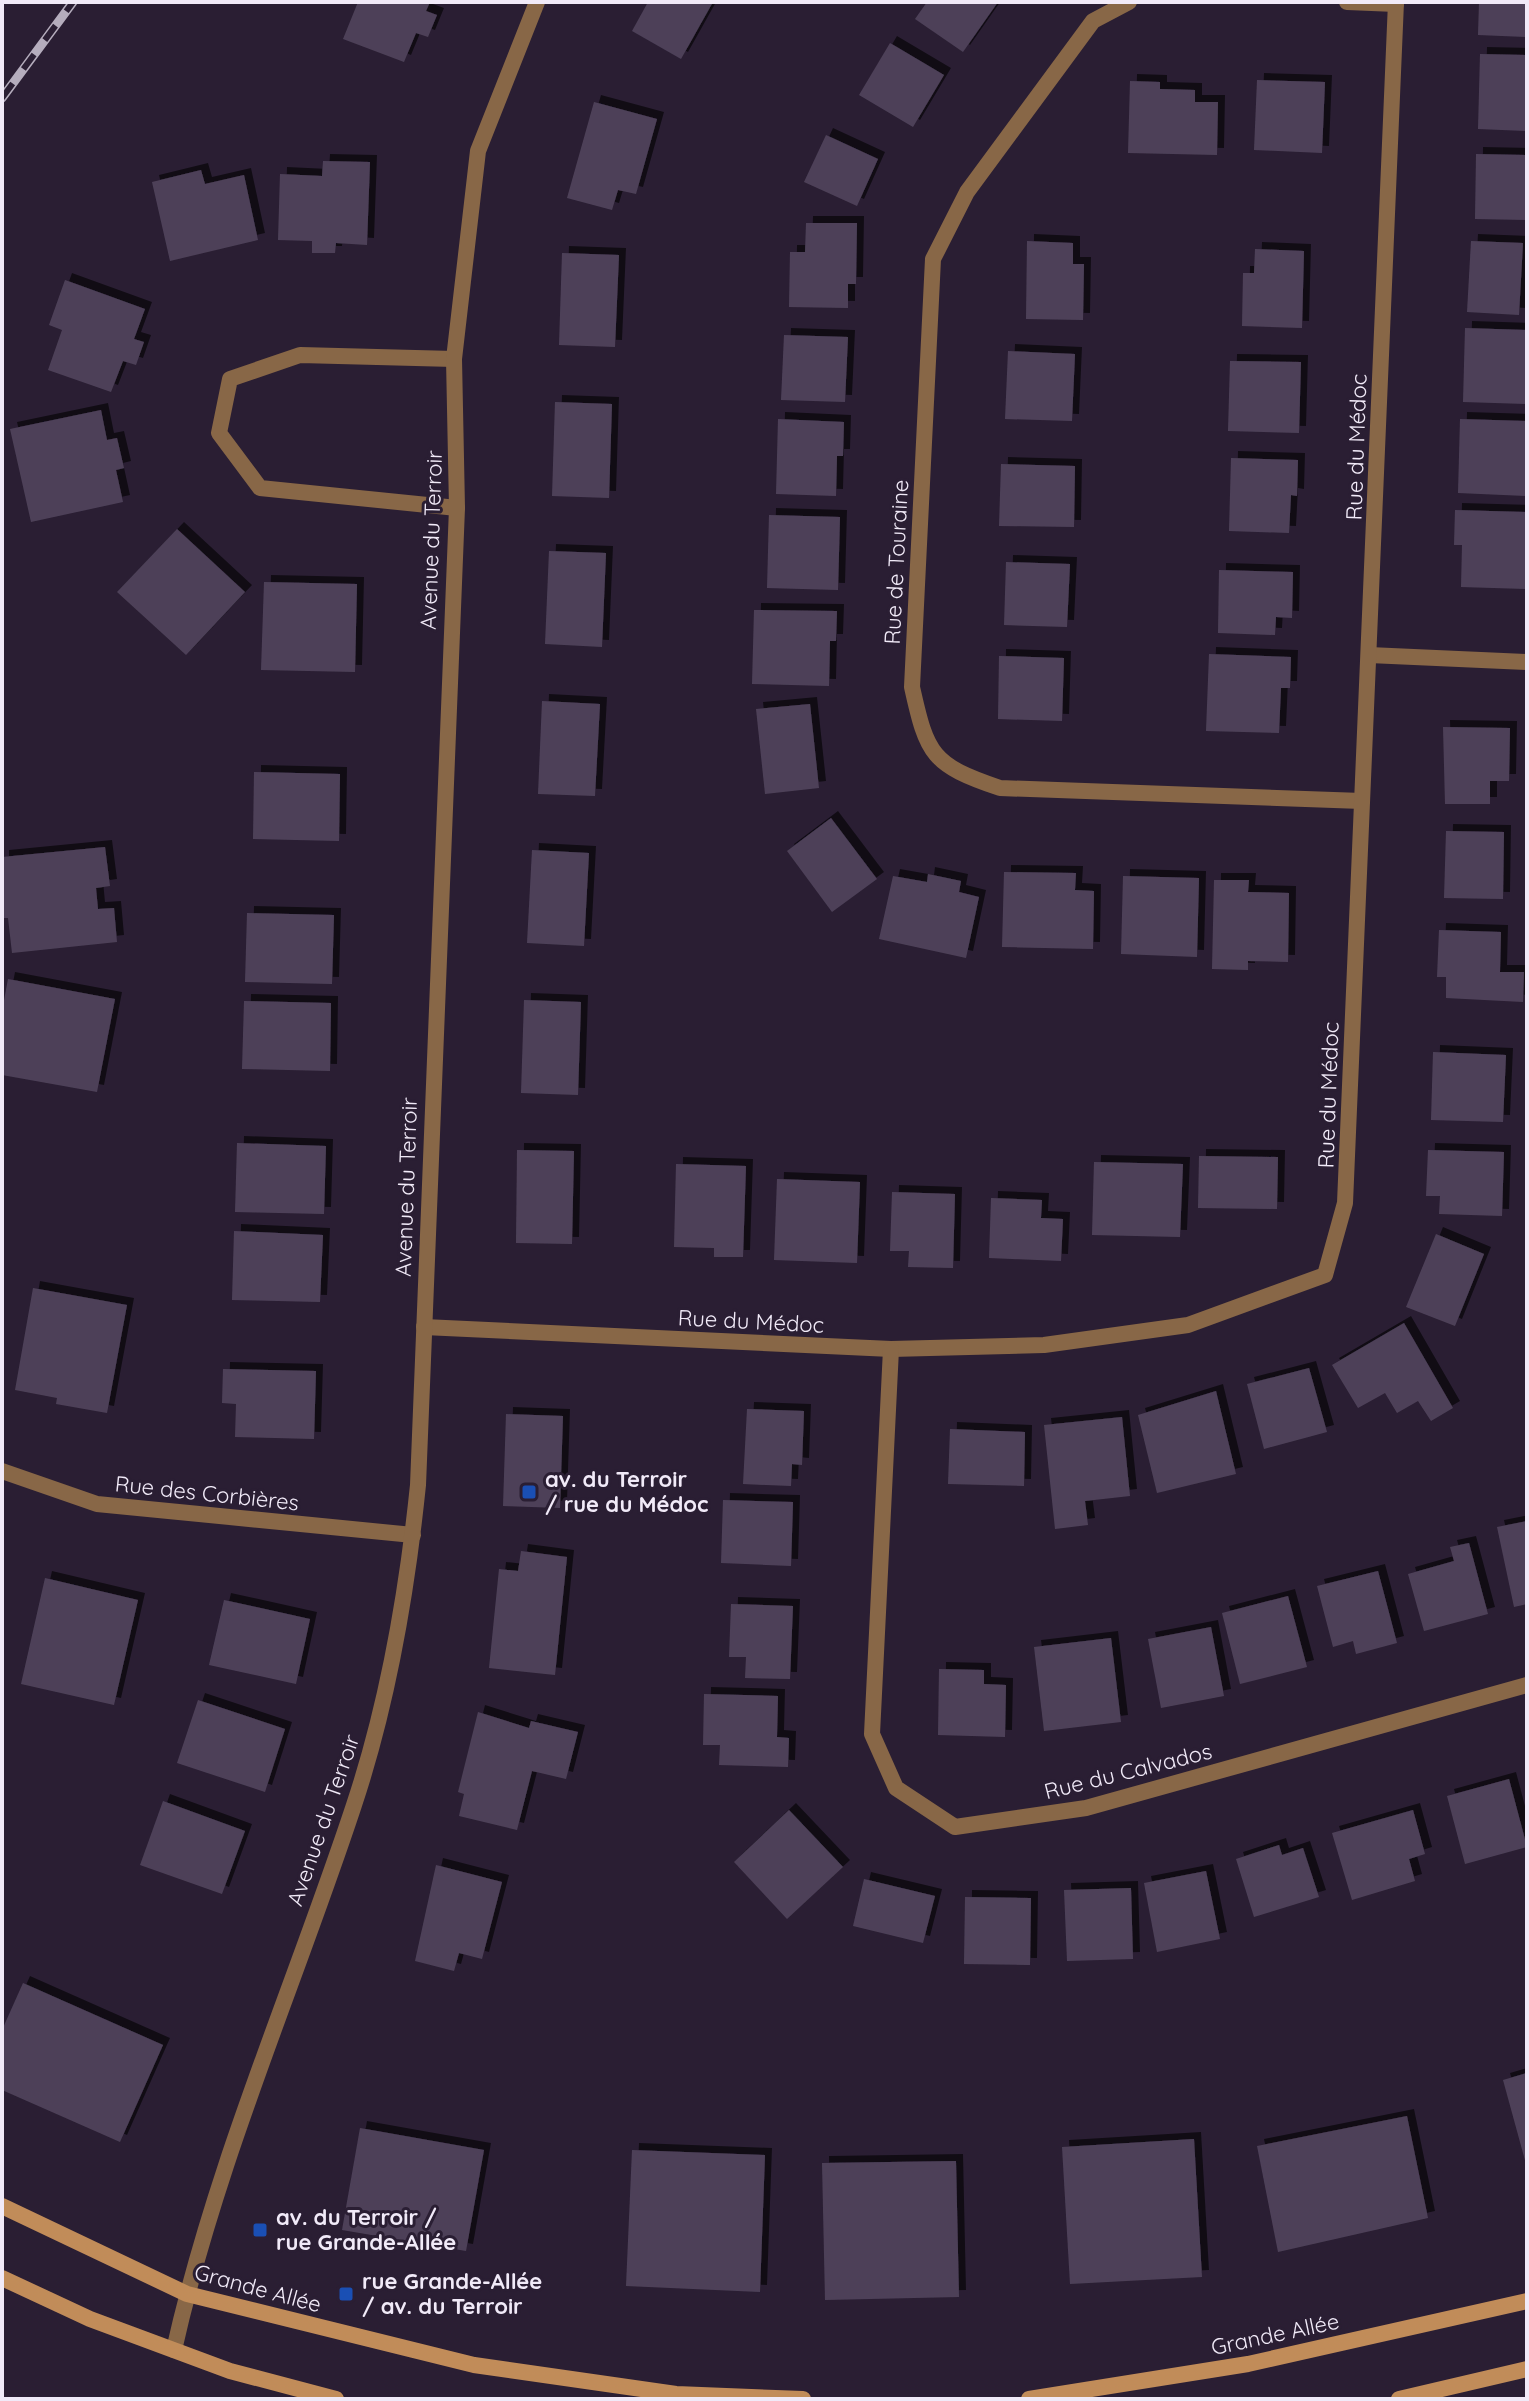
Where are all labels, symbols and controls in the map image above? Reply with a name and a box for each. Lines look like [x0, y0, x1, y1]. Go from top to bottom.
street label: Rue du Médoc [1339, 373, 1373, 521]
street label: Avenue du Terroir [414, 449, 448, 630]
street label: Rue de Touraine [878, 479, 914, 645]
street label: Rue du Médoc [1311, 1021, 1345, 1169]
street label: Avenue du Terroir [389, 1096, 423, 1277]
street label: Rue du Médoc [677, 1303, 825, 1339]
place label: av. du Terroir / rue du Médoc [545, 1465, 708, 1518]
street label: Rue des Corbières [114, 1469, 300, 1517]
marker: av. du Terroir / rue du Médoc [520, 1483, 538, 1501]
street label: Avenue du Terroir [281, 1730, 366, 1909]
street label: Rue du Calvados [1041, 1737, 1215, 1805]
place label: av. du Terroir / rue Grande-Allée [276, 2203, 456, 2256]
marker: av. du Terroir / rue Grande-Allée [251, 2221, 269, 2239]
street label: Grande Allée [191, 2258, 325, 2318]
place label: rue Grande-Allée / av. du Terroir [362, 2267, 542, 2320]
marker: rue Grande-Allée / av. du Terroir [337, 2285, 355, 2303]
street label: Grande Allée [1208, 2307, 1342, 2361]

